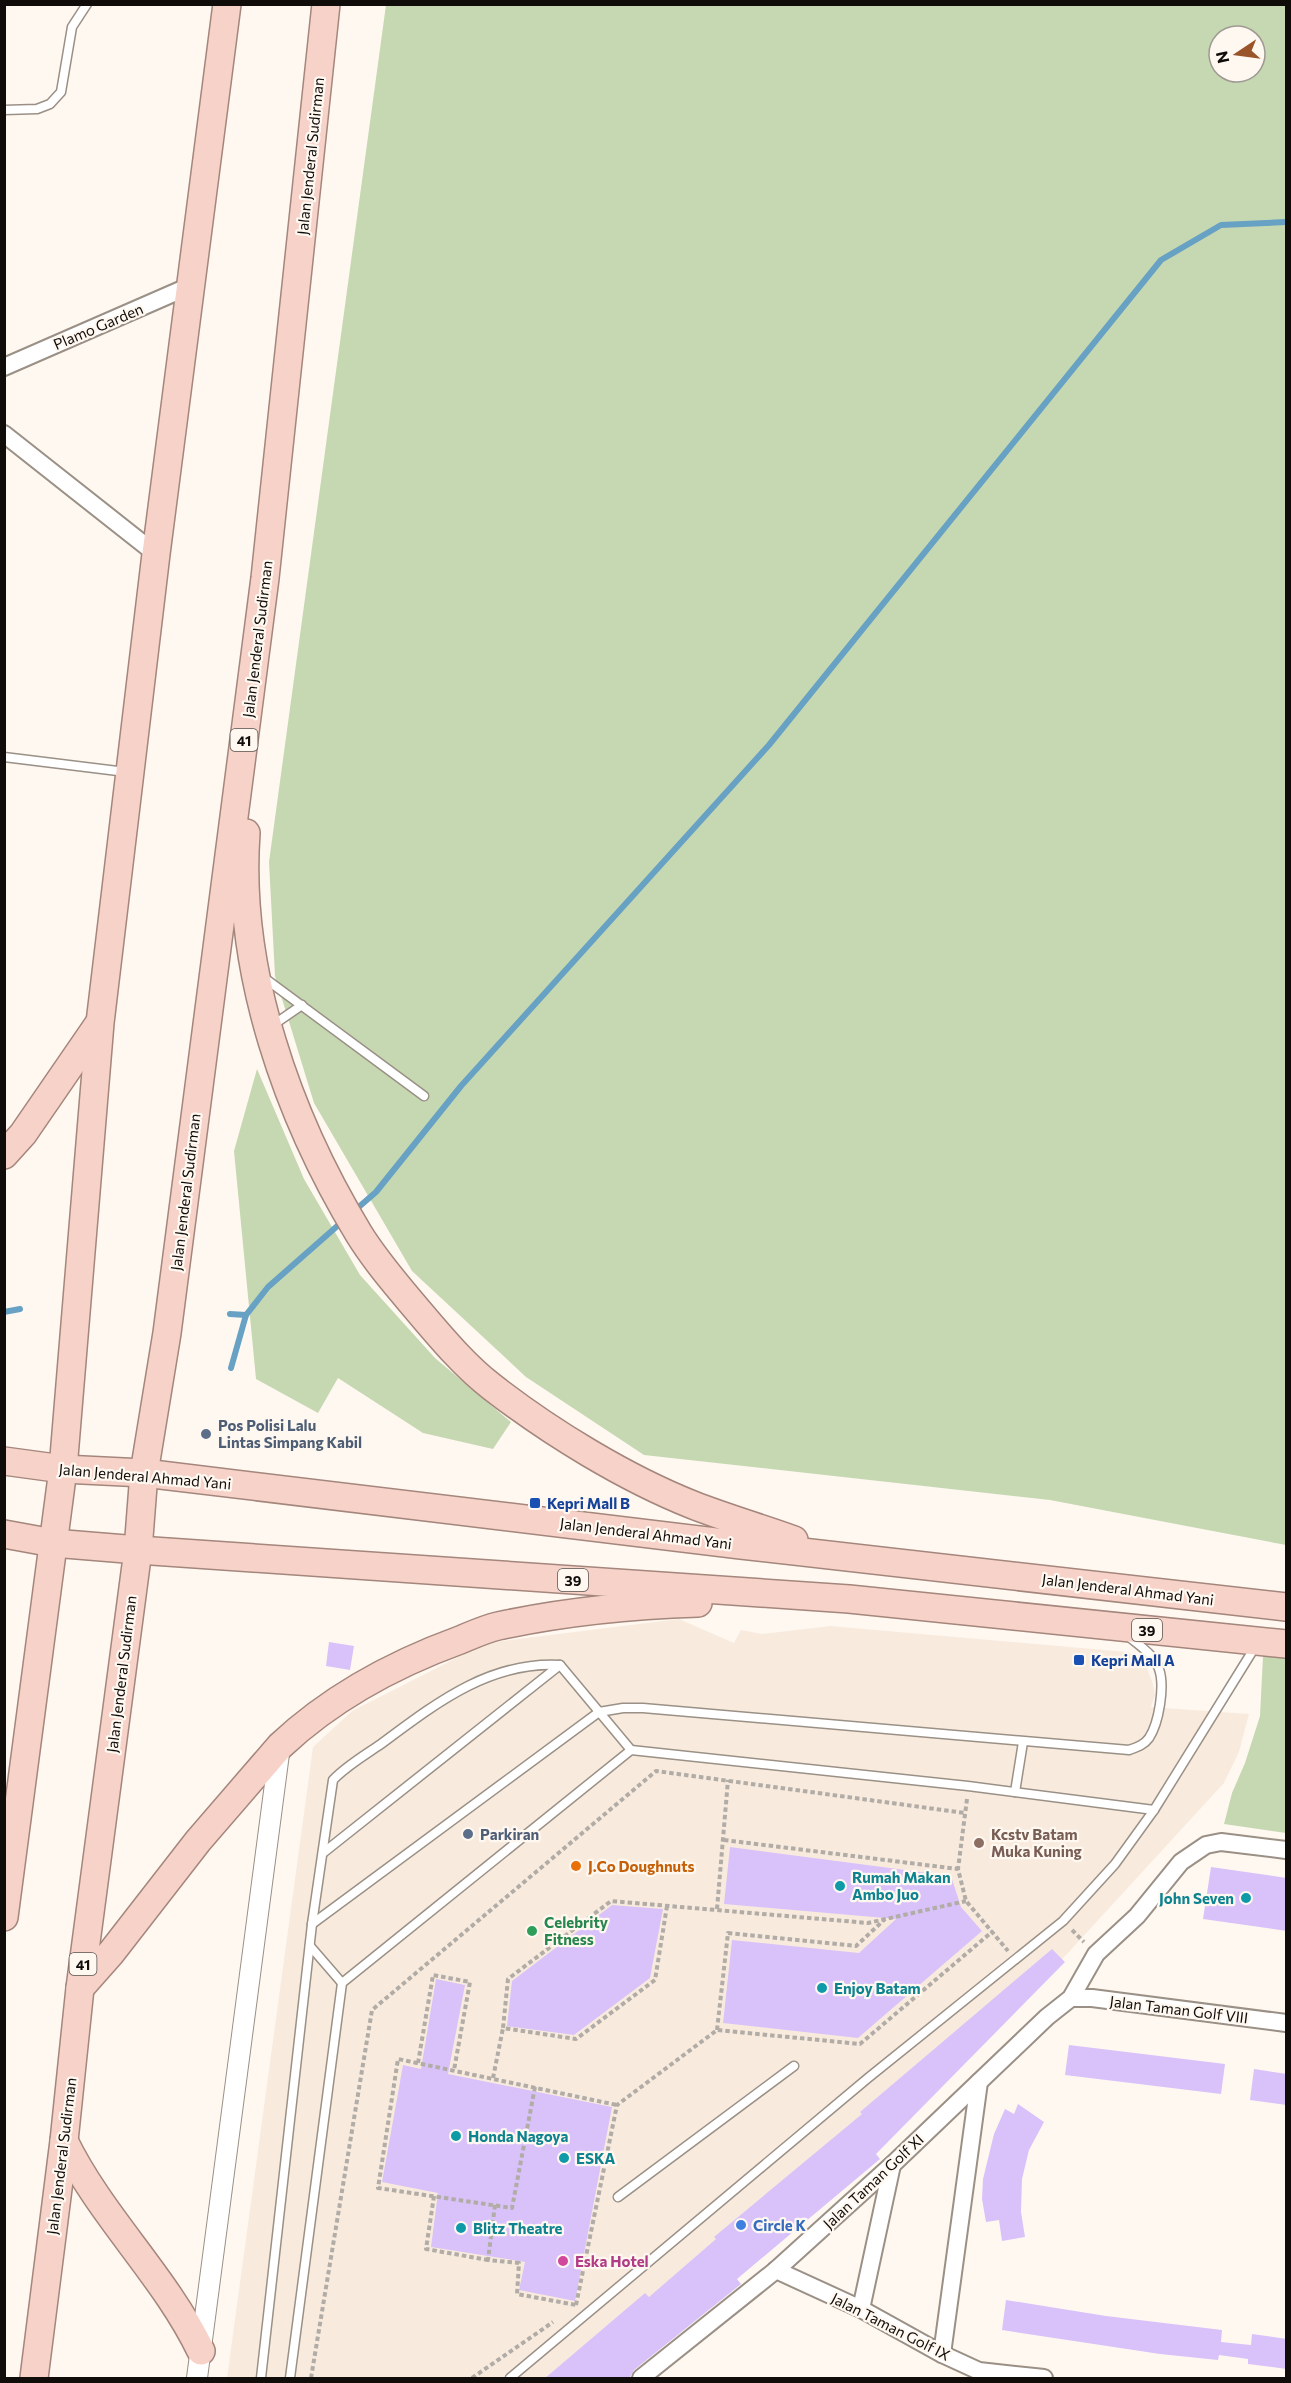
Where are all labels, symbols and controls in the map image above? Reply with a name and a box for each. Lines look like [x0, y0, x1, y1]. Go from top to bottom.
north arrow [1207, 24, 1267, 84]
text: N [1211, 50, 1233, 65]
street label: Jalan Jenderal Sudirman [293, 76, 327, 236]
street label: Plamo Garden [50, 299, 146, 353]
street label: Jalan Jenderal Sudirman [238, 559, 276, 719]
road number: 41 [230, 729, 258, 751]
street label: Jalan Jenderal Sudirman [166, 1112, 204, 1272]
place label: Pos Polisi Lalu Lintas Simpang Kabil [218, 1416, 362, 1451]
marker: Pos Polisi Lalu Lintas Simpang Kabil [199, 1427, 213, 1441]
street label: Jalan Jenderal Ahmad Yani [58, 1459, 232, 1493]
place label: Kepri Mall B [547, 1494, 630, 1512]
marker: Kepri Mall B [528, 1496, 542, 1510]
street label: Jalan Jenderal Ahmad Yani [559, 1514, 733, 1552]
road number: 39 [558, 1569, 588, 1591]
street label: Jalan Jenderal Ahmad Yani [1041, 1570, 1215, 1608]
street label: Jalan Jenderal Sudirman [102, 1594, 140, 1754]
road number: 39 [1132, 1619, 1162, 1641]
place label: Kepri Mall A [1091, 1651, 1175, 1669]
marker: Kepri Mall A [1072, 1653, 1086, 1667]
place label: Parkiran [480, 1825, 539, 1843]
place label: Kcstv Batam Muka Kuning [991, 1825, 1082, 1860]
marker: Parkiran [461, 1827, 475, 1841]
marker: Kcstv Batam Muka Kuning [972, 1836, 986, 1850]
place label: J.Co Doughnuts [588, 1857, 695, 1875]
marker: J.Co Doughnuts [569, 1859, 583, 1873]
place label: Rumah Makan Ambo Juo [852, 1868, 951, 1903]
marker: Rumah Makan Ambo Juo [833, 1879, 847, 1893]
place label: John Seven [1159, 1889, 1234, 1907]
marker: John Seven [1239, 1891, 1253, 1905]
place label: Celebrity Fitness [544, 1913, 609, 1948]
marker: Celebrity Fitness [525, 1924, 539, 1938]
road number: 41 [70, 1953, 97, 1975]
place label: Enjoy Batam [834, 1979, 921, 1997]
marker: Enjoy Batam [815, 1981, 829, 1995]
street label: Jalan Taman Golf VIII [1109, 1992, 1249, 2026]
street label: Jalan Jenderal Sudirman [42, 2076, 80, 2236]
place label: Honda Nagoya [468, 2127, 568, 2145]
marker: Honda Nagoya [449, 2129, 463, 2143]
street label: Jalan Taman Golf XI [819, 2130, 927, 2232]
place label: ESKA [576, 2149, 615, 2167]
marker: ESKA [557, 2151, 571, 2165]
place label: Circle K [753, 2216, 807, 2234]
marker: Circle K [734, 2218, 748, 2232]
place label: Blitz Theatre [473, 2219, 563, 2237]
marker: Blitz Theatre [454, 2221, 468, 2235]
place label: Eska Hotel [575, 2252, 649, 2270]
marker: Eska Hotel [556, 2254, 570, 2268]
street label: Jalan Taman Golf IX [829, 2288, 953, 2364]

